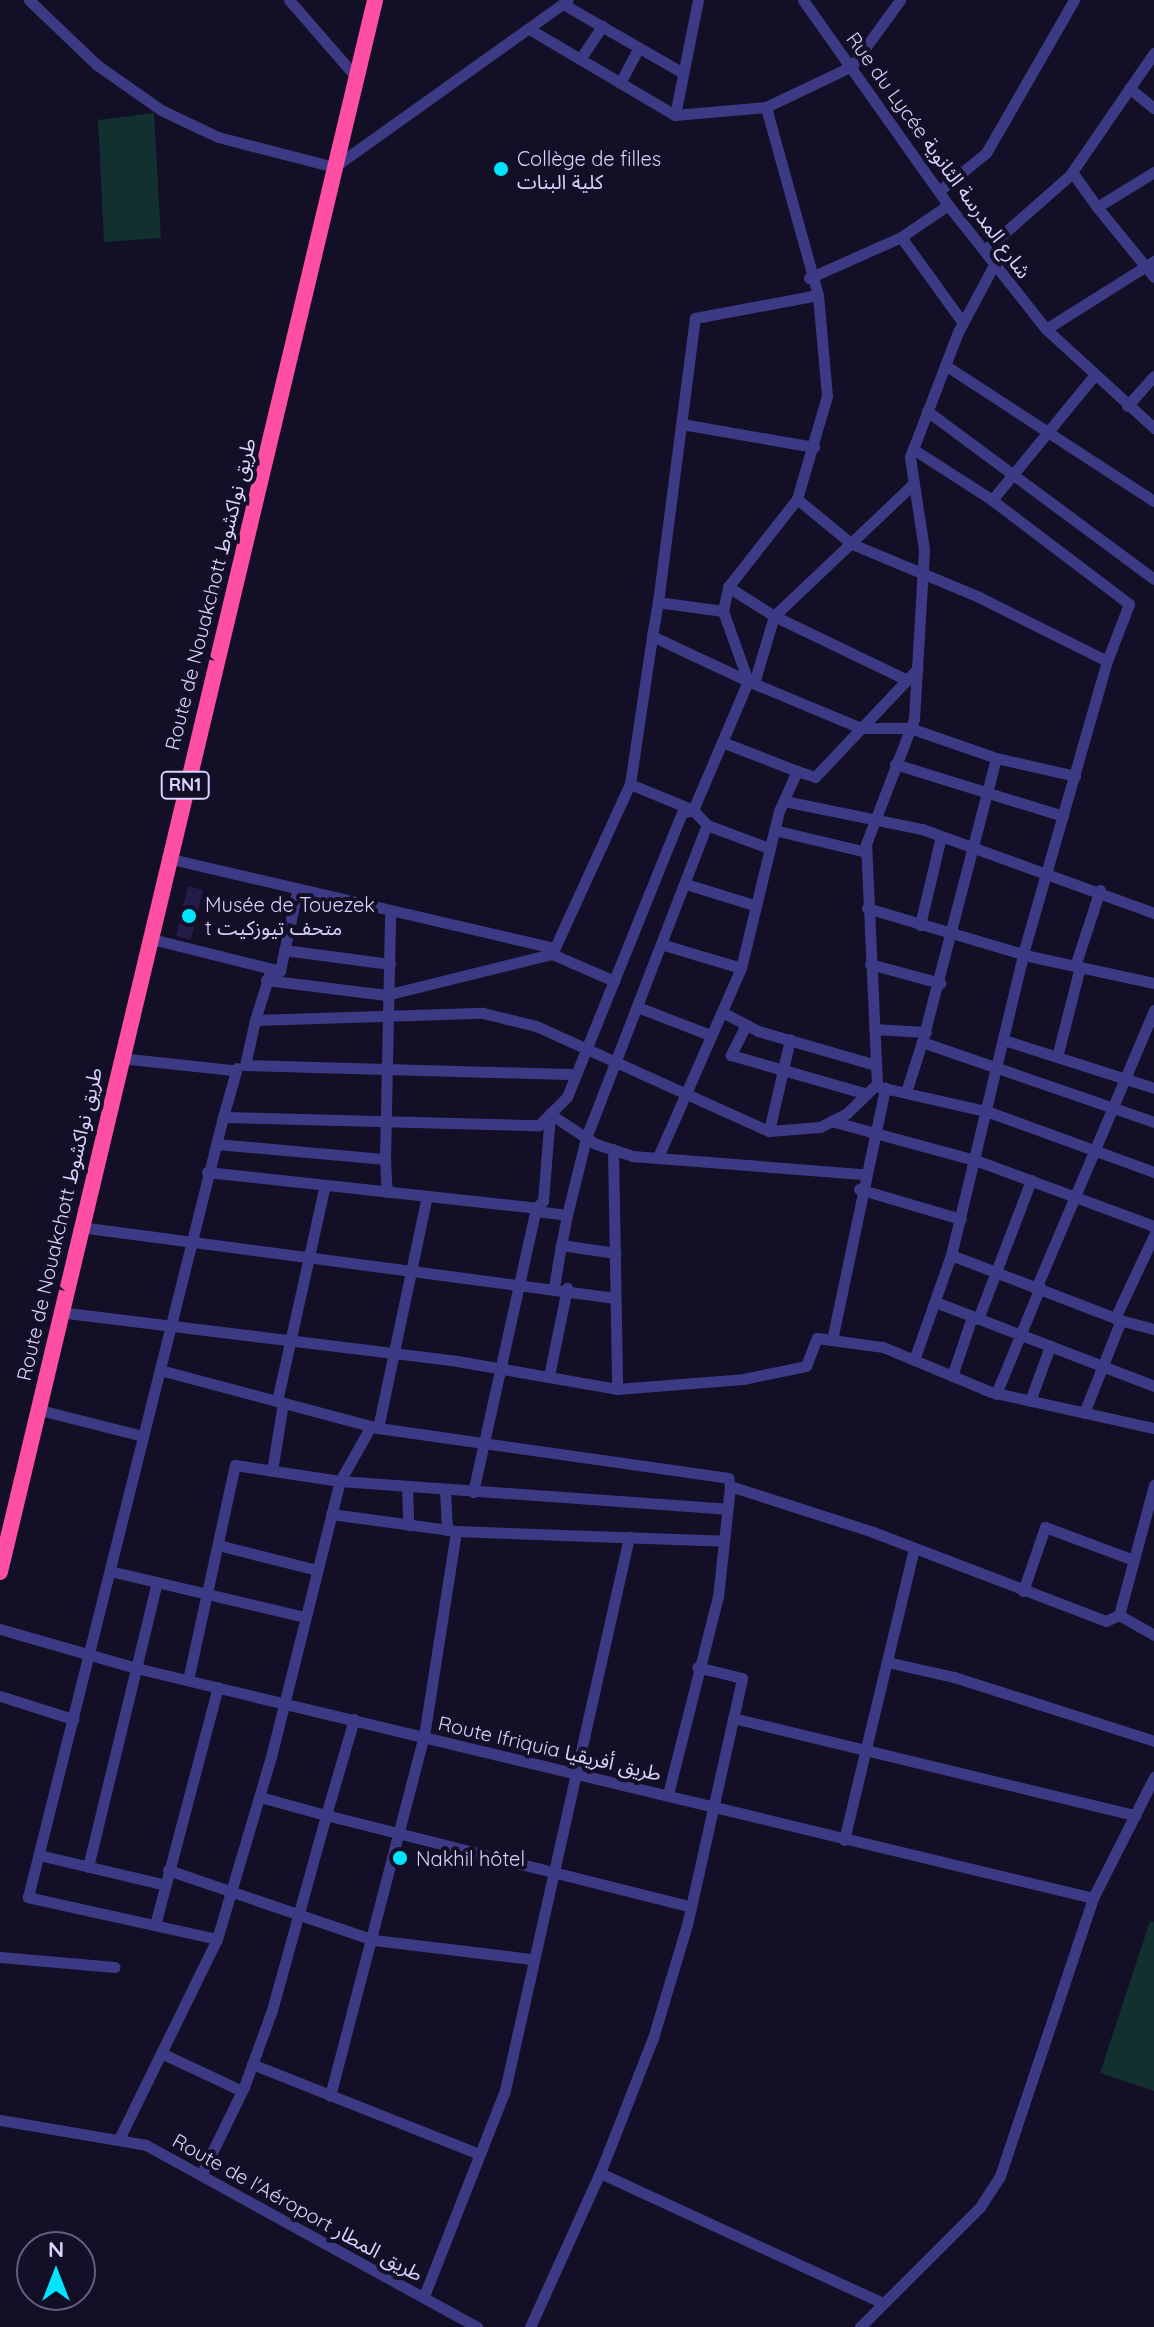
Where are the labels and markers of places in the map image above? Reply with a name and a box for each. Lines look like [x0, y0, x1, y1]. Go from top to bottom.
place label: Collège de filles كلية البنات [517, 146, 661, 193]
marker: Collège de filles كلية البنات [492, 160, 510, 178]
place label: Musée de Touezek t متحف تيوزكيت [205, 892, 375, 939]
marker: Musée de Touezek t متحف تيوزكيت [180, 907, 198, 925]
place label: Nakhil hôtel [416, 1846, 525, 1870]
marker: Nakhil hôtel [391, 1849, 409, 1867]

